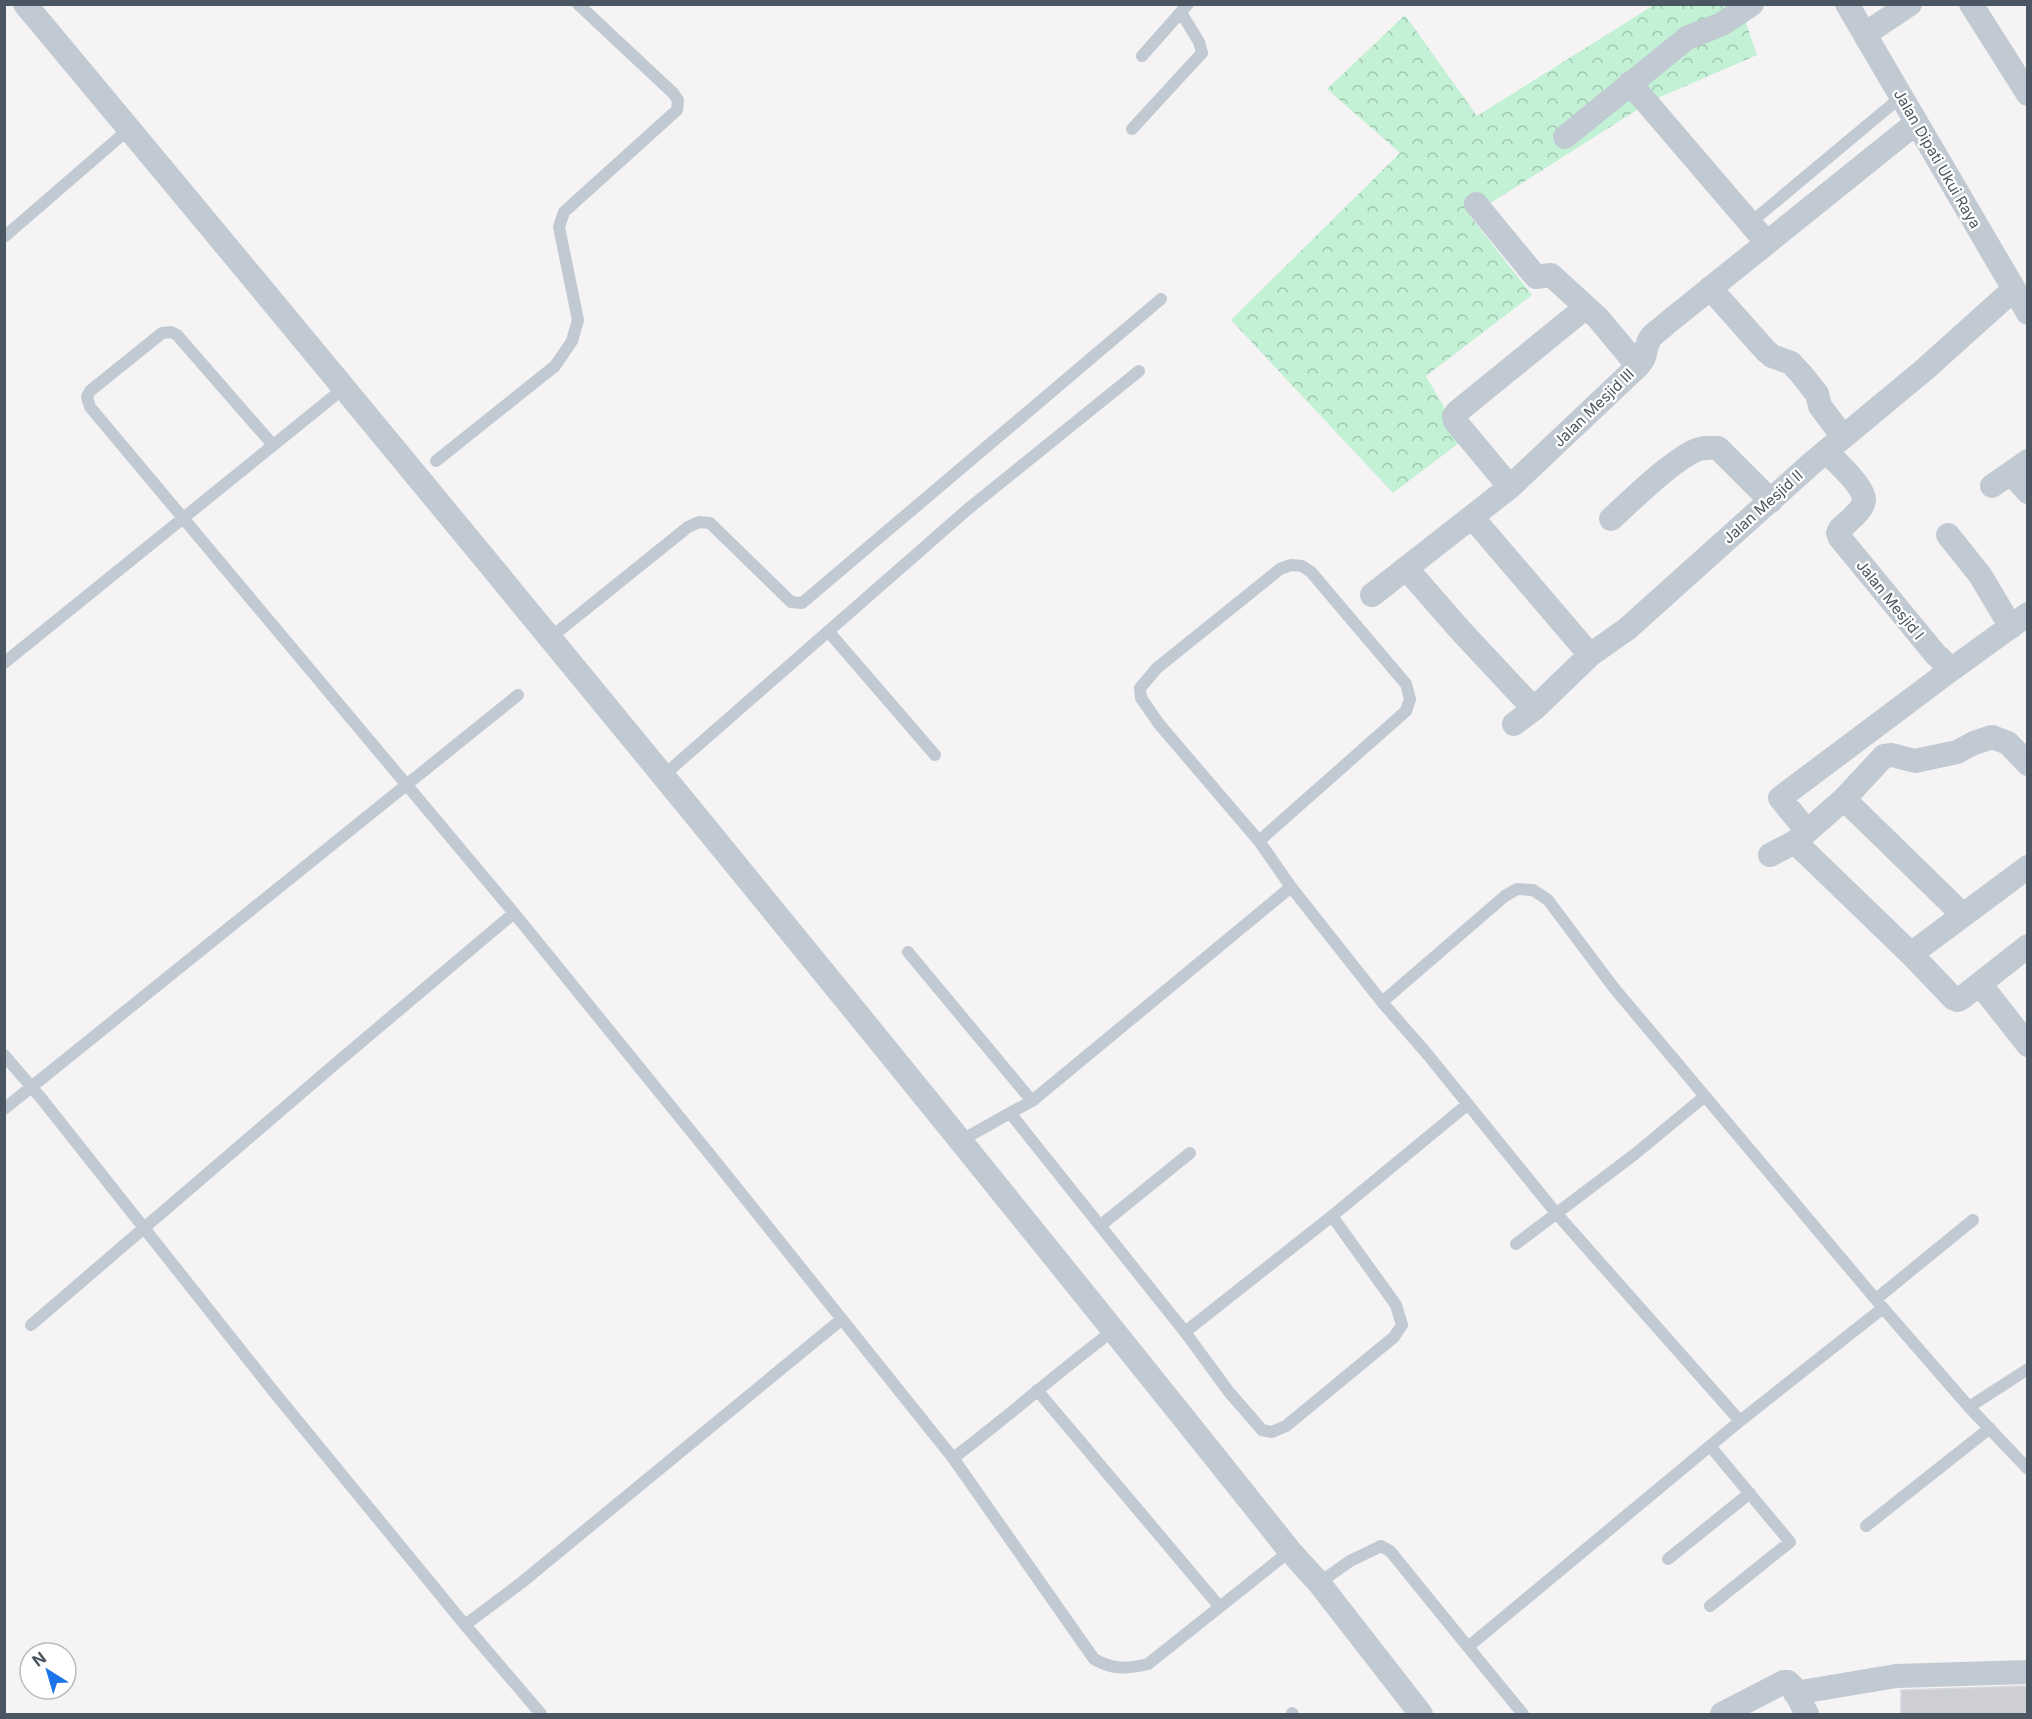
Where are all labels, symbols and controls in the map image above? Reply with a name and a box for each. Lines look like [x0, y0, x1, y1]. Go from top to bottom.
street label: Jalan Dipati Ukui Raya [1890, 86, 1985, 232]
street label: Jalan Mesjid III [1549, 364, 1638, 451]
street label: Jalan Mesjid II [1719, 466, 1807, 548]
street label: Jalan Mesjid I [1852, 556, 1928, 643]
north arrow [18, 1641, 78, 1701]
text: N [28, 1647, 50, 1671]

